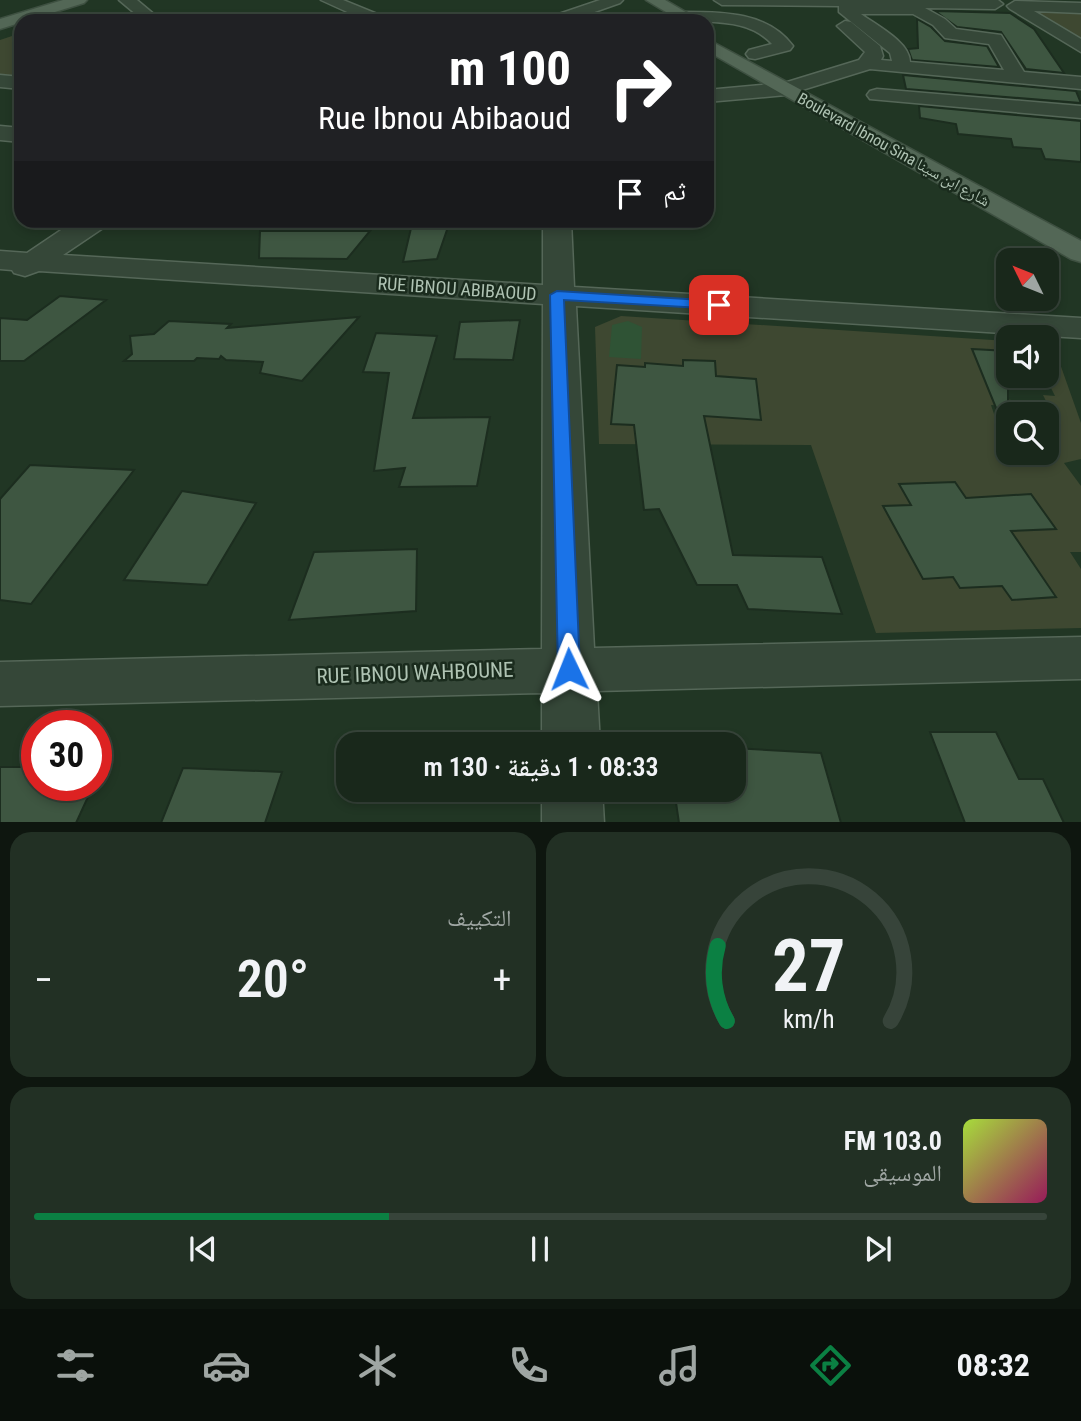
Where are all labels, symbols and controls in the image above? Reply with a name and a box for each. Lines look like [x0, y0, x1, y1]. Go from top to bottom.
text: 100 m [449, 40, 571, 97]
icon: right [595, 42, 686, 133]
street label: Boulevard Ibnou Sina شارع ابن سينا [794, 89, 993, 211]
text: Rue Ibnou Abibaoud [318, 99, 571, 137]
icon: arrive [611, 175, 649, 213]
text: ثم [663, 176, 686, 206]
north arrow [996, 248, 1059, 312]
map controls [996, 248, 1059, 465]
street label: RUE IBNOU ABIBAOUD [377, 272, 537, 305]
pin [689, 275, 749, 335]
icon: arrive [700, 286, 738, 324]
button: sound [996, 325, 1059, 388]
button: search [996, 402, 1059, 465]
position arrow [532, 632, 606, 706]
street label: RUE IBNOU WAHBOUNE [316, 658, 514, 688]
speed limit sign: 30 [21, 710, 112, 801]
text: 08:33 · 1 دقيقة · 130 m [423, 752, 659, 782]
text: التكييف [447, 905, 512, 932]
text: 27 [771, 923, 845, 1009]
text: 20° [237, 949, 309, 1010]
text: − [34, 958, 53, 1002]
text: + [493, 958, 511, 1002]
text: km/h [783, 1004, 834, 1033]
text: 103.0 FM [844, 1126, 942, 1156]
text: الموسيقى [863, 1160, 942, 1187]
icon: previous [184, 1230, 222, 1268]
icon: pause [521, 1230, 559, 1268]
icon: next [859, 1230, 897, 1268]
icon: filters [51, 1341, 100, 1390]
icon: car [202, 1341, 251, 1390]
icon: climate [353, 1341, 402, 1390]
icon: phone [504, 1341, 553, 1390]
icon: music [655, 1341, 704, 1390]
icon: directions [806, 1341, 855, 1390]
text: 08:32 [957, 1346, 1030, 1384]

